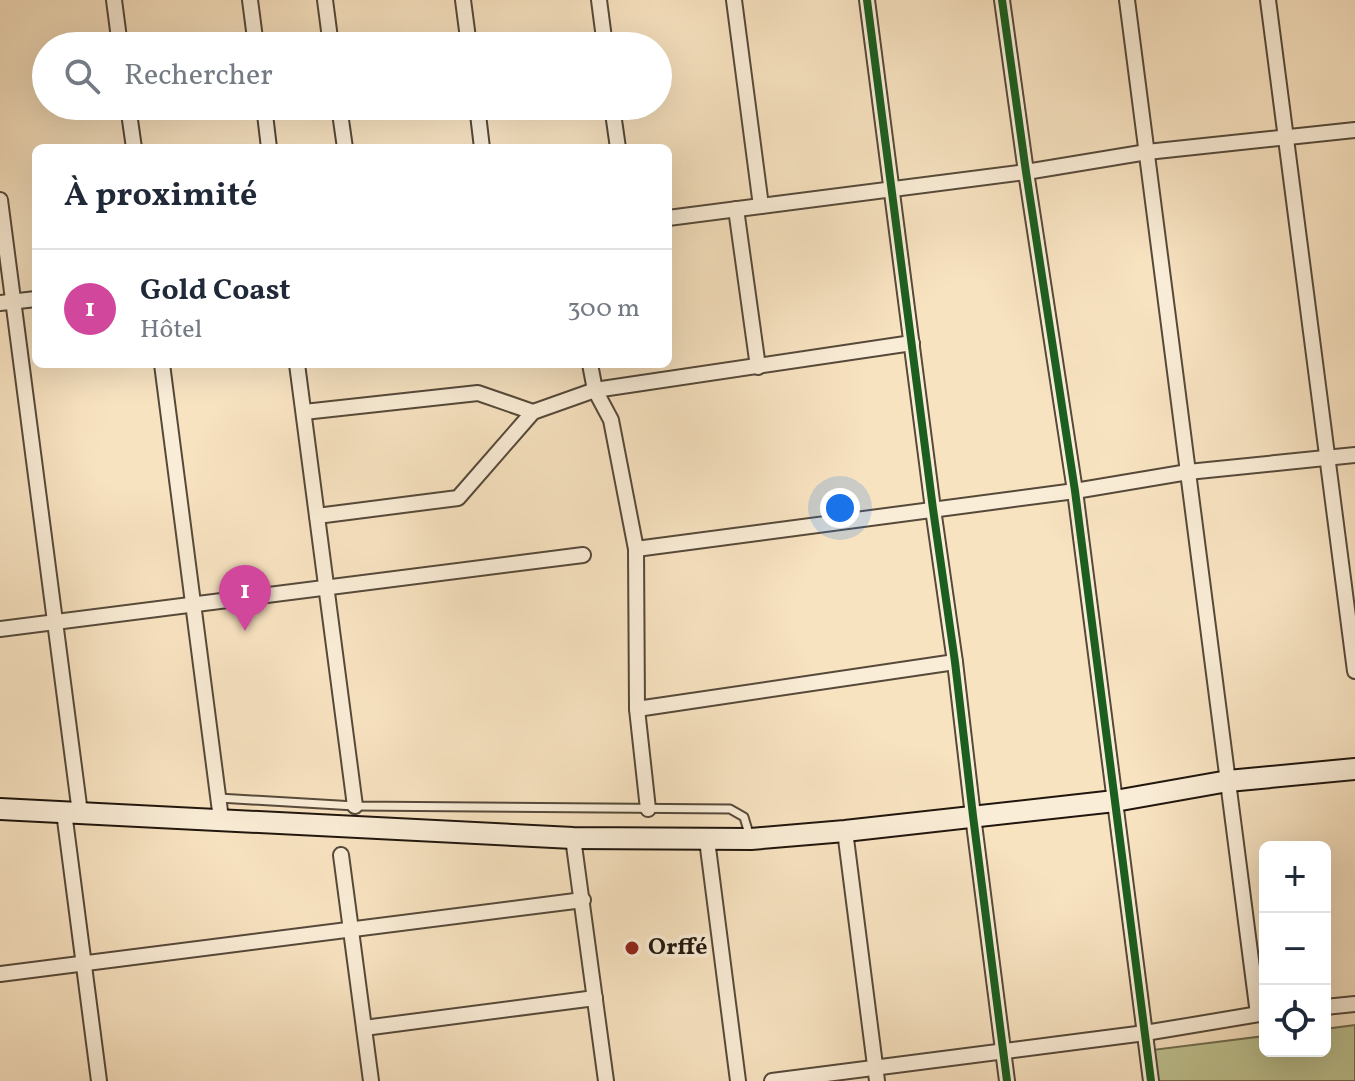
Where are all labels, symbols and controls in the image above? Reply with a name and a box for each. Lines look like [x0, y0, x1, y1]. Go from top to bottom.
search box [32, 32, 672, 120]
icon: search [60, 54, 104, 98]
text: Rechercher [124, 55, 273, 97]
text: À proximité [64, 173, 257, 220]
text: Gold Coast [140, 270, 291, 312]
text: 1 [85, 291, 95, 327]
text: 300 m [567, 291, 640, 327]
text: Hôtel [140, 312, 202, 348]
your location [820, 488, 860, 528]
pin: 1 [219, 565, 271, 631]
map controls [1259, 841, 1331, 1057]
button: + [1259, 841, 1331, 913]
button: − [1259, 913, 1331, 985]
place label: Orffé [648, 931, 708, 965]
marker: Orffé [623, 939, 641, 957]
button: locate [1259, 985, 1331, 1057]

